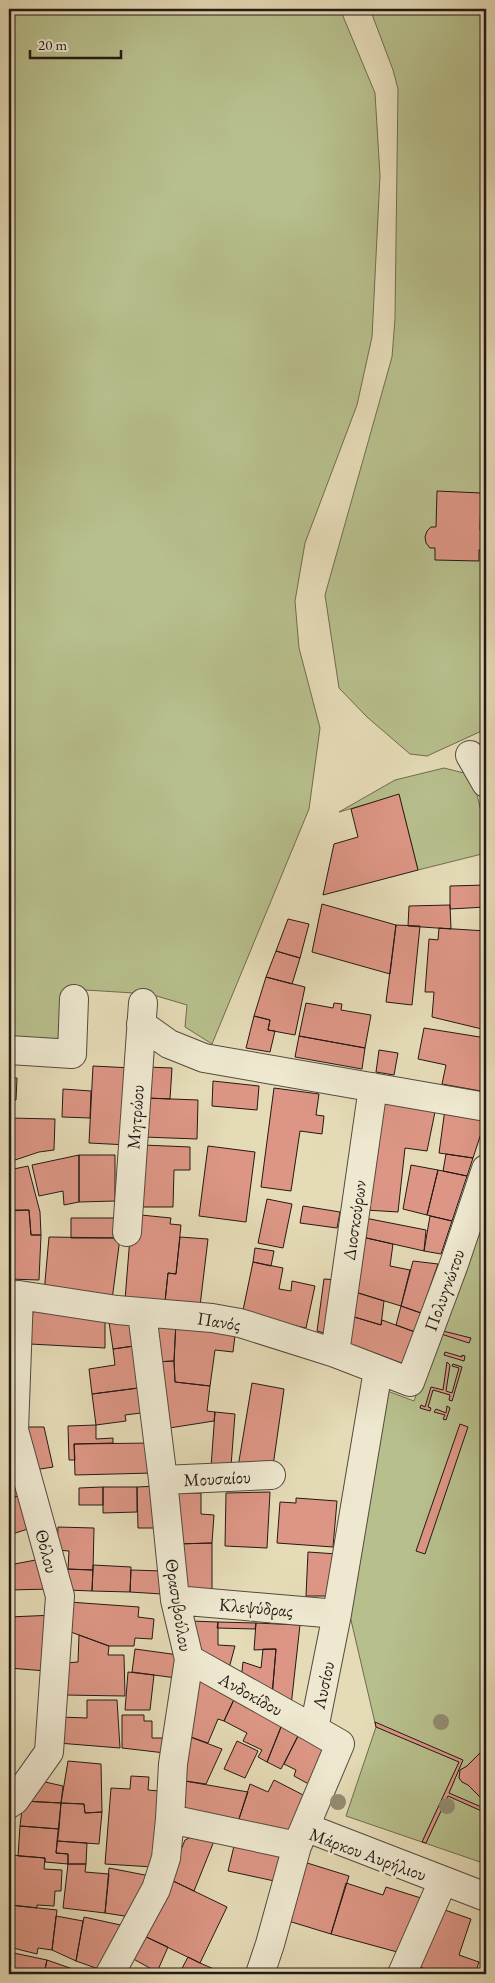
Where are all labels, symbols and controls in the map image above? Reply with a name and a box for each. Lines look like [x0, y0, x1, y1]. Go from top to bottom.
scale bar [30, 28, 121, 60]
text: 20 m [38, 35, 67, 54]
street label: Μητρώου [121, 1084, 149, 1150]
street label: Διοσκούρων [337, 1178, 371, 1262]
street label: Πολυγνώτου [419, 1246, 469, 1334]
street label: Πανός [196, 1306, 242, 1336]
street label: Μουσαίου [183, 1465, 251, 1491]
street label: Θόλου [30, 1526, 64, 1576]
street label: Θρασυβούλου [160, 1557, 198, 1653]
street label: Κλεψύδρας [218, 1592, 294, 1622]
street label: Λυσίου [307, 1659, 339, 1712]
street label: Ανδοκίδου [214, 1667, 287, 1721]
street label: Μάρκου Αυρήλιου [306, 1822, 430, 1886]

